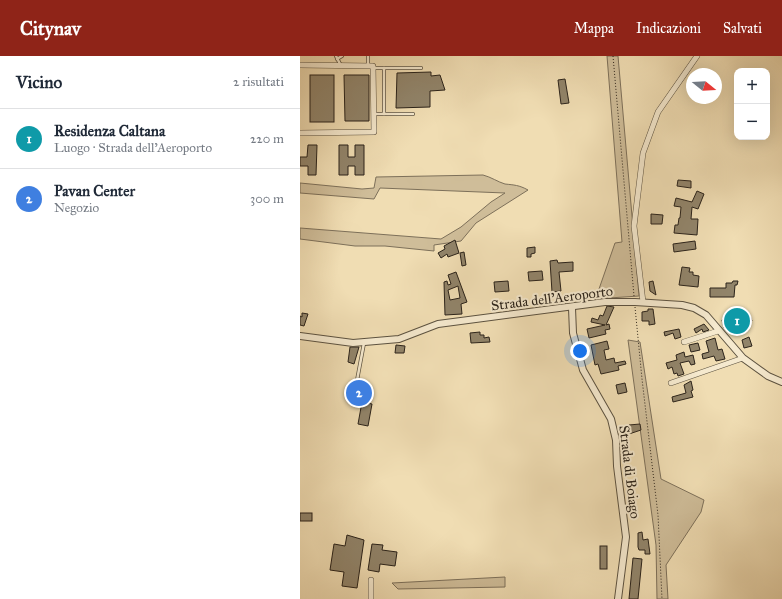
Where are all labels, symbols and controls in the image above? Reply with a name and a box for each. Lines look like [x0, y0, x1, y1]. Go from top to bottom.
text: Citynav [20, 17, 81, 40]
text: Mappa [574, 20, 614, 37]
text: Indicazioni [636, 20, 701, 37]
text: Salvati [723, 20, 762, 37]
north arrow [686, 68, 722, 104]
map controls [734, 68, 770, 140]
button: + [734, 68, 770, 104]
text: Vicino [16, 72, 62, 93]
text: 2 risultati [233, 74, 284, 90]
button: − [734, 104, 770, 140]
text: Residenza Caltana [54, 122, 165, 140]
text: 1 [26, 131, 32, 147]
text: 220 m [250, 131, 284, 147]
text: Luogo · Strada dell'Aeroporto [54, 140, 212, 156]
text: Pavan Center [54, 182, 135, 200]
text: 2 [26, 191, 32, 207]
text: 300 m [250, 191, 284, 207]
text: Negozio [54, 200, 99, 216]
street label: Strada dell'Aeroporto [490, 283, 614, 314]
pin: 1 [724, 306, 750, 336]
your location [570, 341, 590, 361]
pin: 2 [346, 378, 372, 408]
street label: Strada di Boiago [615, 424, 644, 520]

